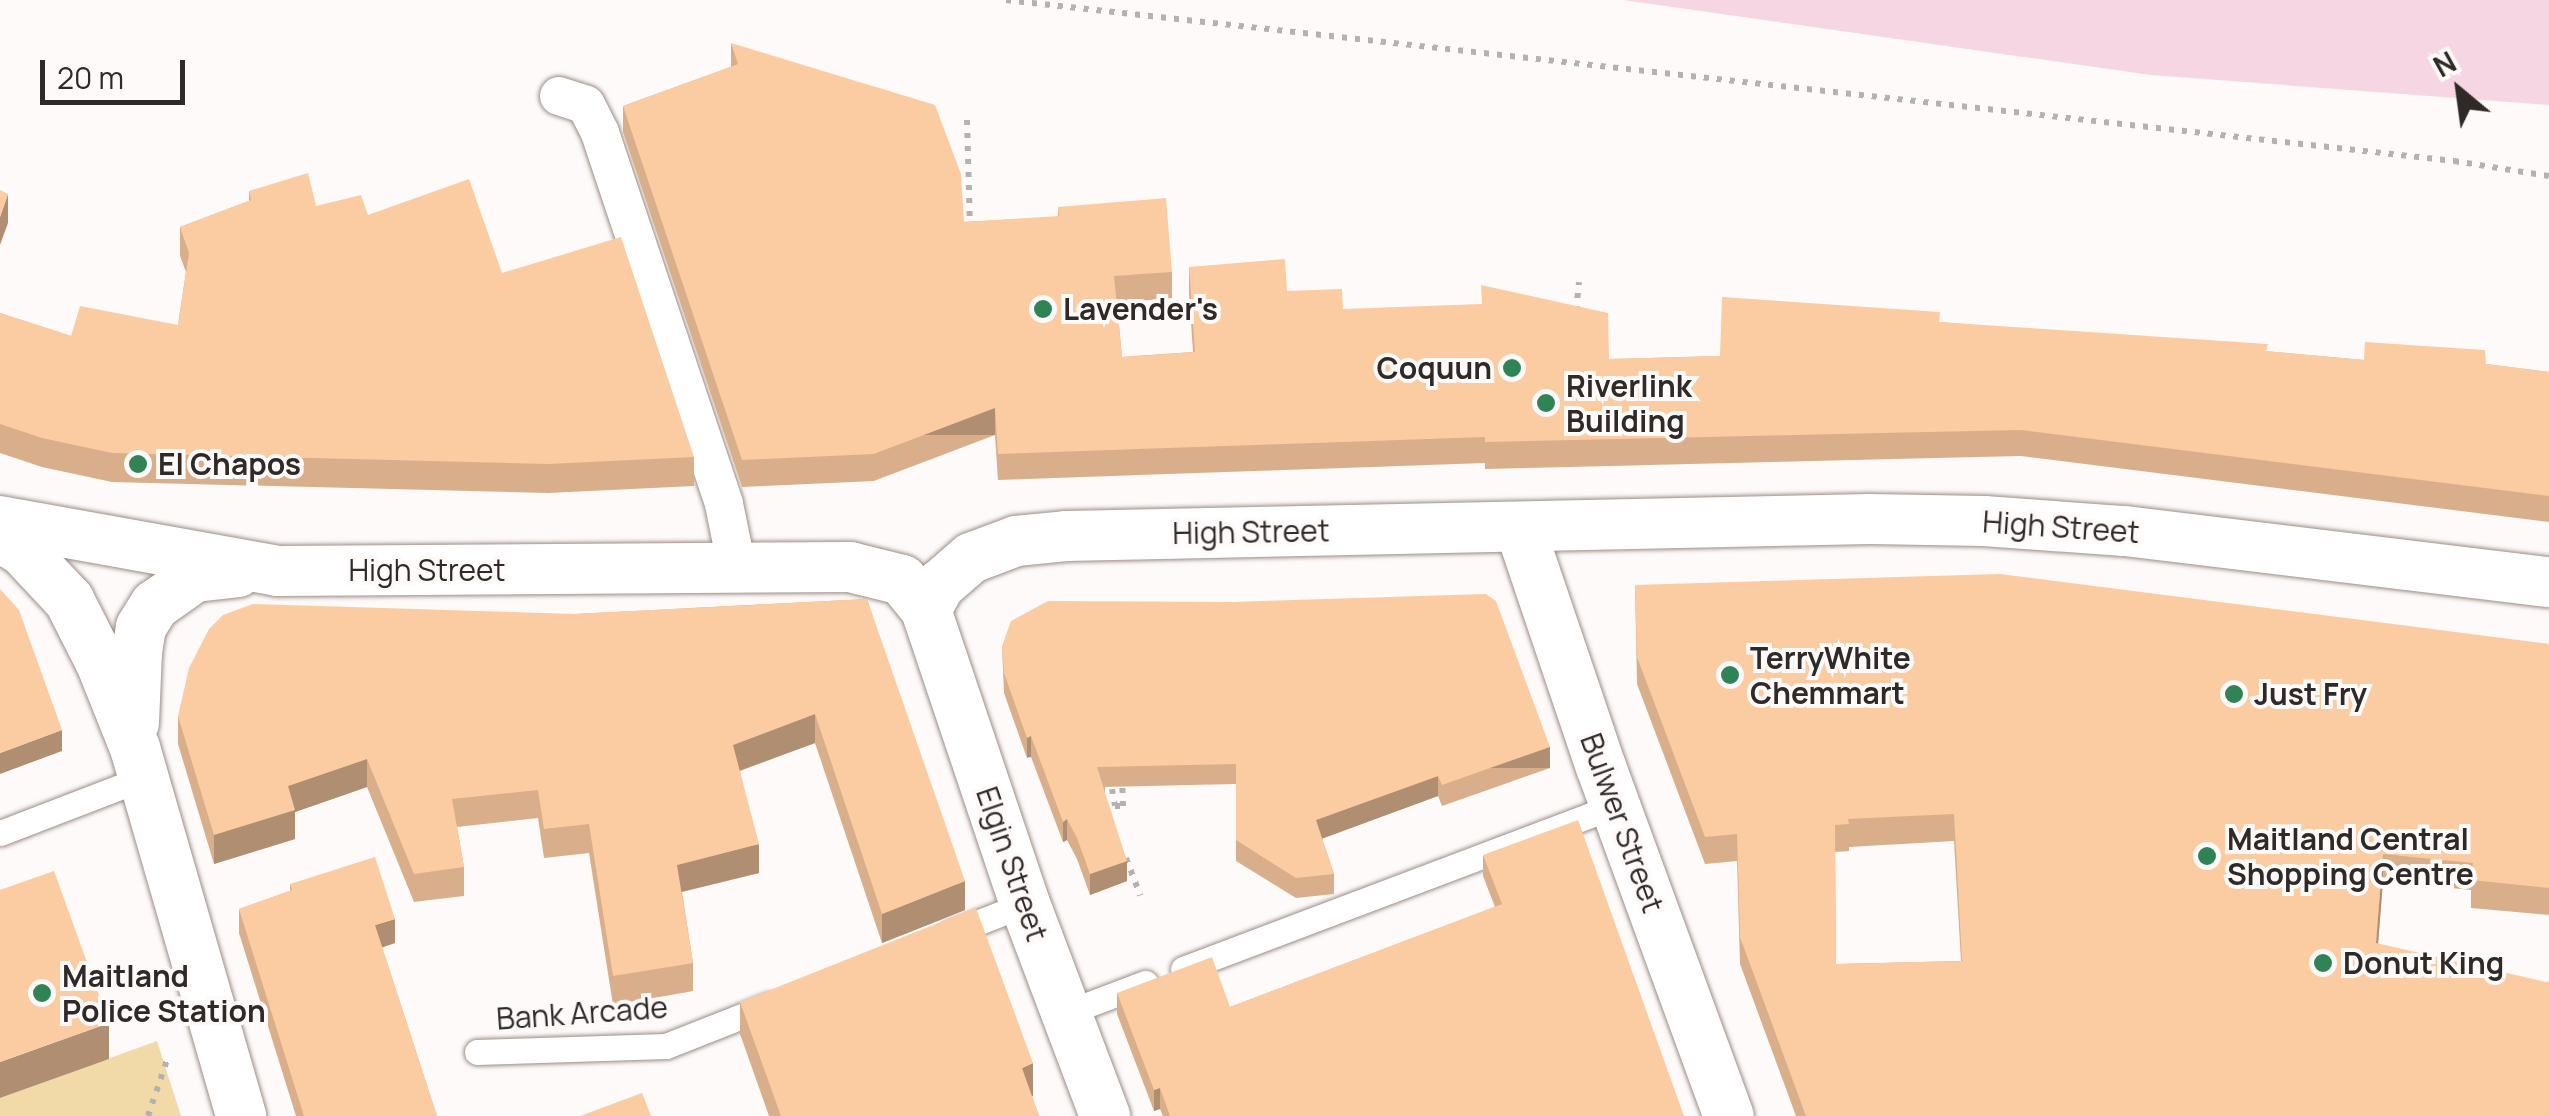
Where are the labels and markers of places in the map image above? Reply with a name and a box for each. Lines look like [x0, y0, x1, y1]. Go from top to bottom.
place label: Lavender's [1063, 291, 1218, 327]
marker: Lavender's [1032, 298, 1054, 320]
place label: Coquun [1377, 350, 1492, 386]
marker: Coquun [1501, 357, 1523, 379]
place label: Riverlink Building [1566, 368, 1692, 438]
marker: Riverlink Building [1535, 392, 1557, 414]
place label: El Chapos [158, 446, 301, 482]
marker: El Chapos [127, 453, 149, 475]
place label: TerryWhite Chemmart [1750, 640, 1911, 710]
marker: TerryWhite Chemmart [1719, 664, 1741, 686]
place label: Just Fry [2254, 676, 2367, 712]
marker: Just Fry [2223, 683, 2245, 705]
place label: Maitland Central Shopping Centre [2227, 821, 2474, 892]
marker: Maitland Central Shopping Centre [2196, 845, 2218, 867]
place label: Donut King [2343, 945, 2504, 981]
marker: Donut King [2312, 952, 2334, 974]
place label: Maitland Police Station [62, 958, 266, 1028]
marker: Maitland Police Station [31, 982, 53, 1004]

